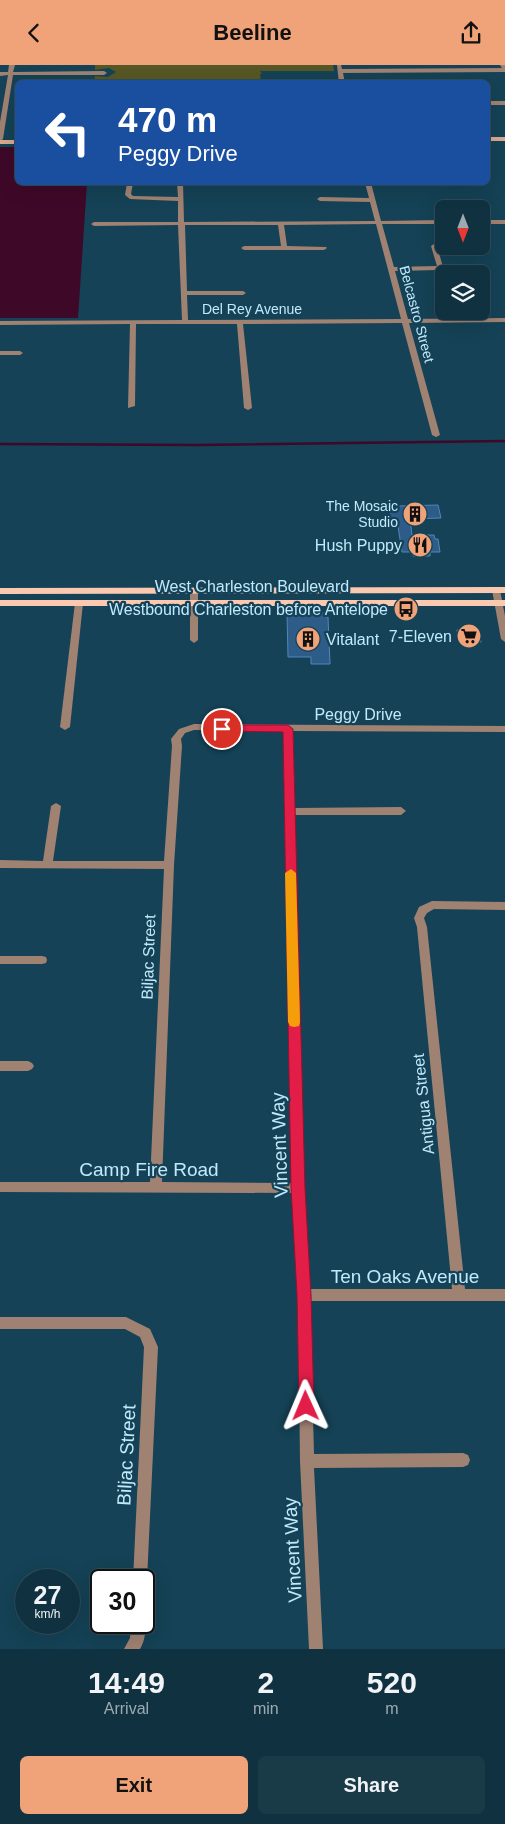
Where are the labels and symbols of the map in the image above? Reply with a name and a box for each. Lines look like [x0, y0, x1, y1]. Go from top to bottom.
north arrow [435, 200, 490, 255]
street label: Belcastro Street [396, 264, 438, 364]
street label: Del Rey Avenue [202, 301, 302, 317]
place label: The Mosaic Studio [326, 498, 398, 530]
building icon: The Mosaic Studio [402, 501, 428, 527]
restaurant icon: Hush Puppy [407, 532, 433, 558]
place label: Hush Puppy [315, 537, 402, 554]
street label: West Charleston Boulevard [155, 578, 349, 595]
bus stop icon: Westbound Charleston before Antelope [393, 596, 419, 622]
place label: Westbound Charleston before Antelope [109, 601, 388, 618]
supermarket icon: 7-Eleven [456, 623, 482, 649]
building icon: Vitalant [295, 626, 321, 652]
place label: 7-Eleven [389, 628, 452, 645]
place label: Vitalant [326, 631, 380, 648]
street label: Peggy Drive [314, 706, 402, 723]
pin [201, 708, 243, 750]
street label: Biljac Street [139, 914, 159, 1000]
street label: Antigua Street [410, 1052, 437, 1155]
street label: Vincent Way [267, 1091, 292, 1198]
street label: Camp Fire Road [79, 1159, 219, 1180]
street label: Ten Oaks Avenue [331, 1266, 479, 1287]
position arrow [279, 1379, 331, 1431]
street label: Biljac Street [113, 1403, 140, 1506]
street label: Vincent Way [279, 1496, 306, 1603]
speed limit sign: 30 [90, 1569, 155, 1634]

